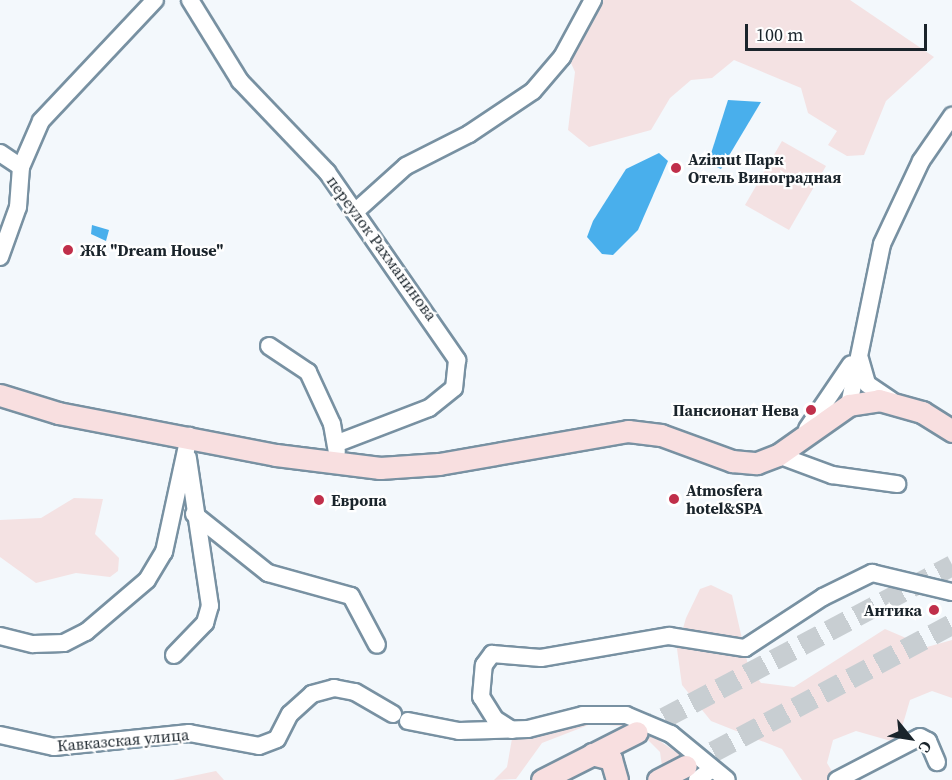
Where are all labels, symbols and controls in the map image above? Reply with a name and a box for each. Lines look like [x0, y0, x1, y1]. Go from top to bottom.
scale bar [748, 12, 930, 50]
text: 100 m [756, 22, 803, 47]
place label: Azimut Парк Отель Виноградная [688, 149, 841, 187]
marker: Azimut Парк Отель Виноградная [669, 161, 683, 175]
street label: переулок Рахманинова [323, 172, 441, 324]
place label: ЖК "Dream House" [80, 240, 223, 260]
marker: ЖК "Dream House" [61, 243, 75, 257]
place label: Пансионат Нева [673, 400, 799, 420]
marker: Пансионат Нева [804, 403, 818, 417]
place label: Atmosfera hotel&SPA [686, 480, 763, 518]
place label: Европа [331, 490, 387, 510]
marker: Atmosfera hotel&SPA [667, 492, 681, 506]
marker: Европа [312, 493, 326, 507]
place label: Антика [864, 600, 922, 620]
marker: Антика [927, 603, 941, 617]
north arrow [880, 708, 940, 768]
street label: Кавказская улица [56, 725, 190, 755]
text: С [914, 737, 938, 757]

